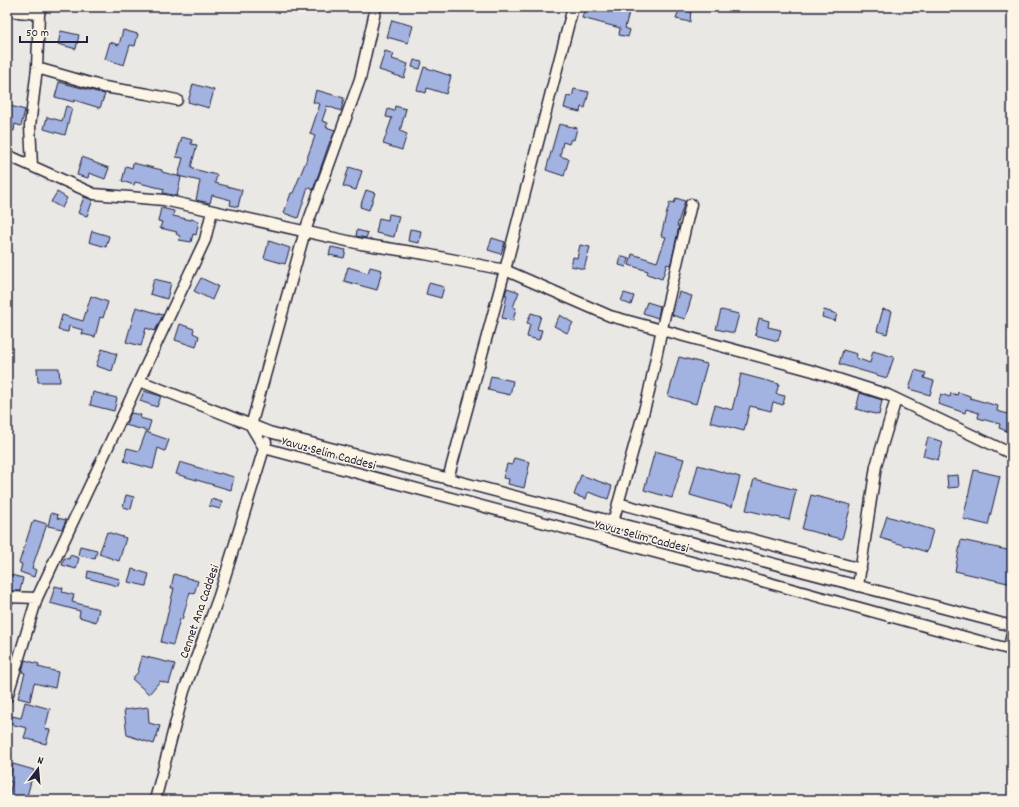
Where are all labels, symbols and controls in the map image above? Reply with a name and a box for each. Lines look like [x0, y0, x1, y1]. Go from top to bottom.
scale bar [20, 18, 87, 44]
text: 50 m [26, 25, 49, 42]
street label: Yavuz Selim Caddesi [279, 433, 378, 476]
street label: Yavuz Selim Caddesi [592, 516, 691, 559]
street label: Cennet Ana Caddesi [175, 562, 226, 661]
north arrow [18, 749, 58, 789]
text: N [35, 753, 46, 770]

